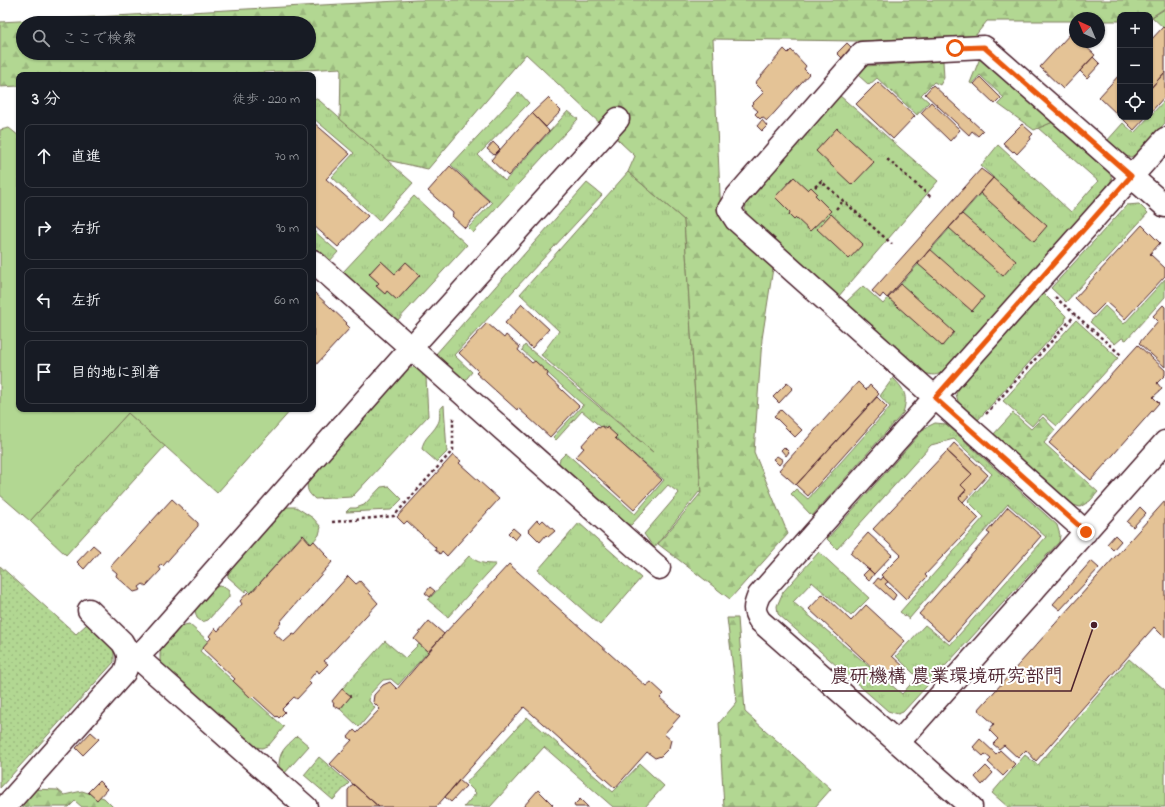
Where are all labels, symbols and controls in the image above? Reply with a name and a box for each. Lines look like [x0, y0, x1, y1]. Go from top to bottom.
north arrow [1069, 12, 1105, 48]
map controls [1117, 12, 1153, 120]
button: + [1117, 12, 1153, 48]
search box [16, 16, 316, 60]
icon: search [30, 27, 52, 49]
text: ここで検索 [62, 28, 137, 50]
route start [946, 39, 964, 57]
button: − [1117, 48, 1153, 84]
button: locate [1117, 84, 1153, 120]
text: 3 分 [32, 87, 60, 112]
text: 徒歩 · 220 m [233, 90, 300, 109]
icon: ahead [33, 145, 55, 167]
text: 直進 [71, 146, 101, 168]
text: 70 m [275, 147, 299, 166]
icon: right [33, 217, 55, 239]
text: 右折 [71, 218, 101, 240]
text: 90 m [276, 219, 299, 238]
icon: left [33, 289, 55, 311]
text: 左折 [71, 290, 101, 312]
text: 60 m [274, 291, 299, 310]
icon: arrive [33, 361, 55, 383]
text: 目的地に到着 [71, 362, 161, 384]
route end [1077, 523, 1095, 541]
callout: 農研機構 農業環境研究部門 [822, 660, 1071, 691]
text: 農研機構 農業環境研究部門 [831, 664, 1063, 691]

